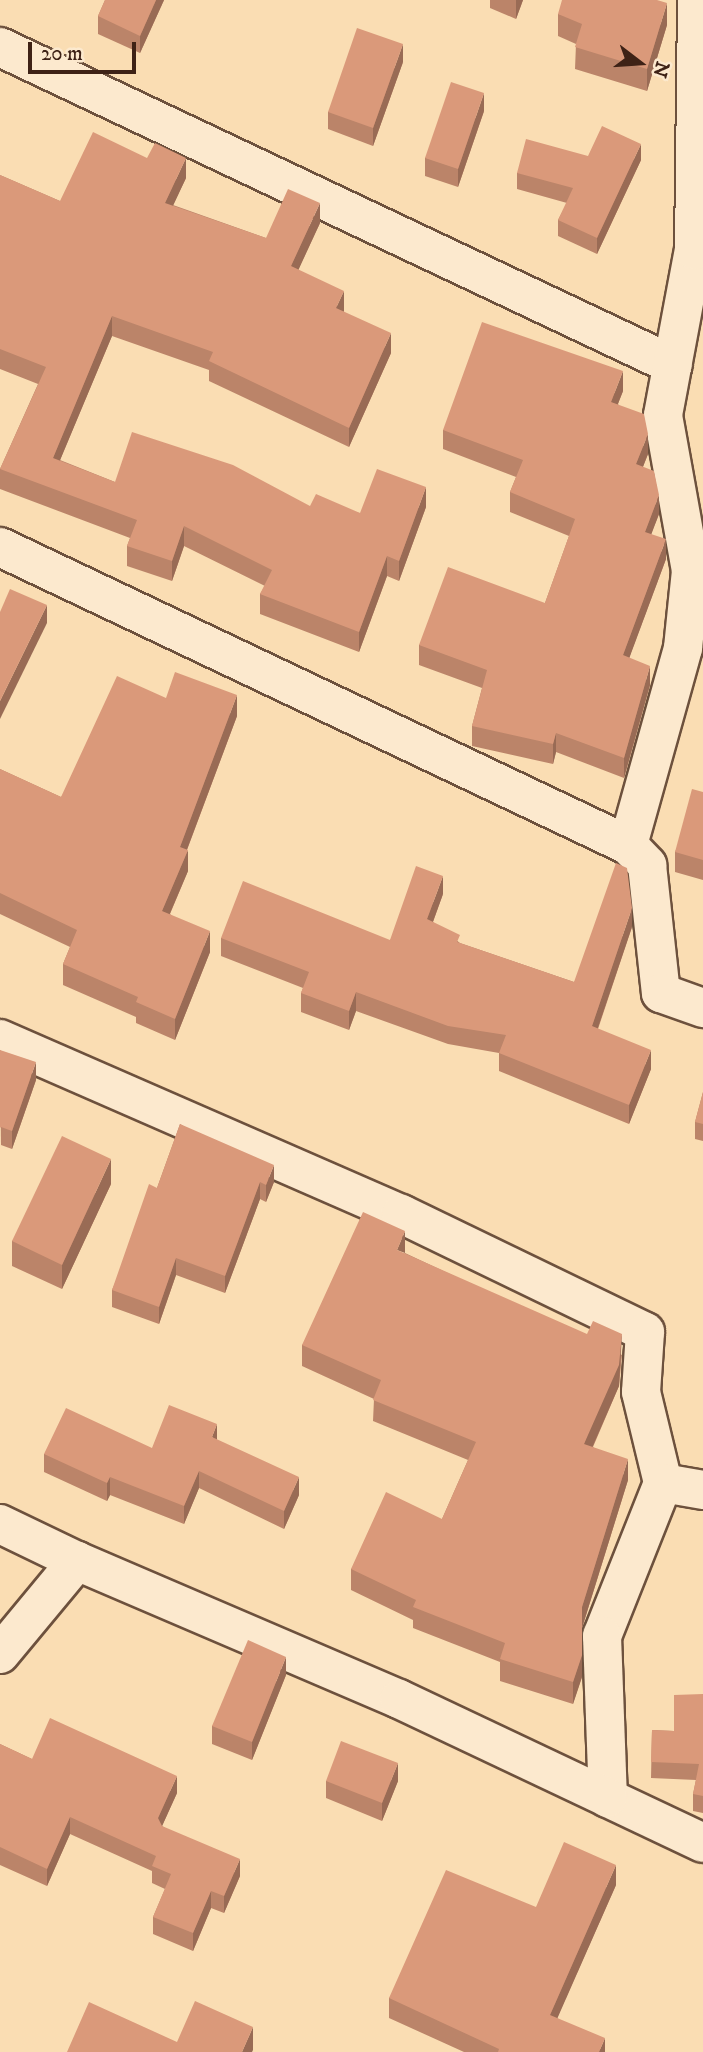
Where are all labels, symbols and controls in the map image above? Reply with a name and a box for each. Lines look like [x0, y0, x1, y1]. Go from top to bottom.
scale bar [32, 28, 140, 72]
north arrow [605, 28, 675, 98]
text: 20 m [41, 41, 83, 67]
text: N [647, 58, 674, 80]

